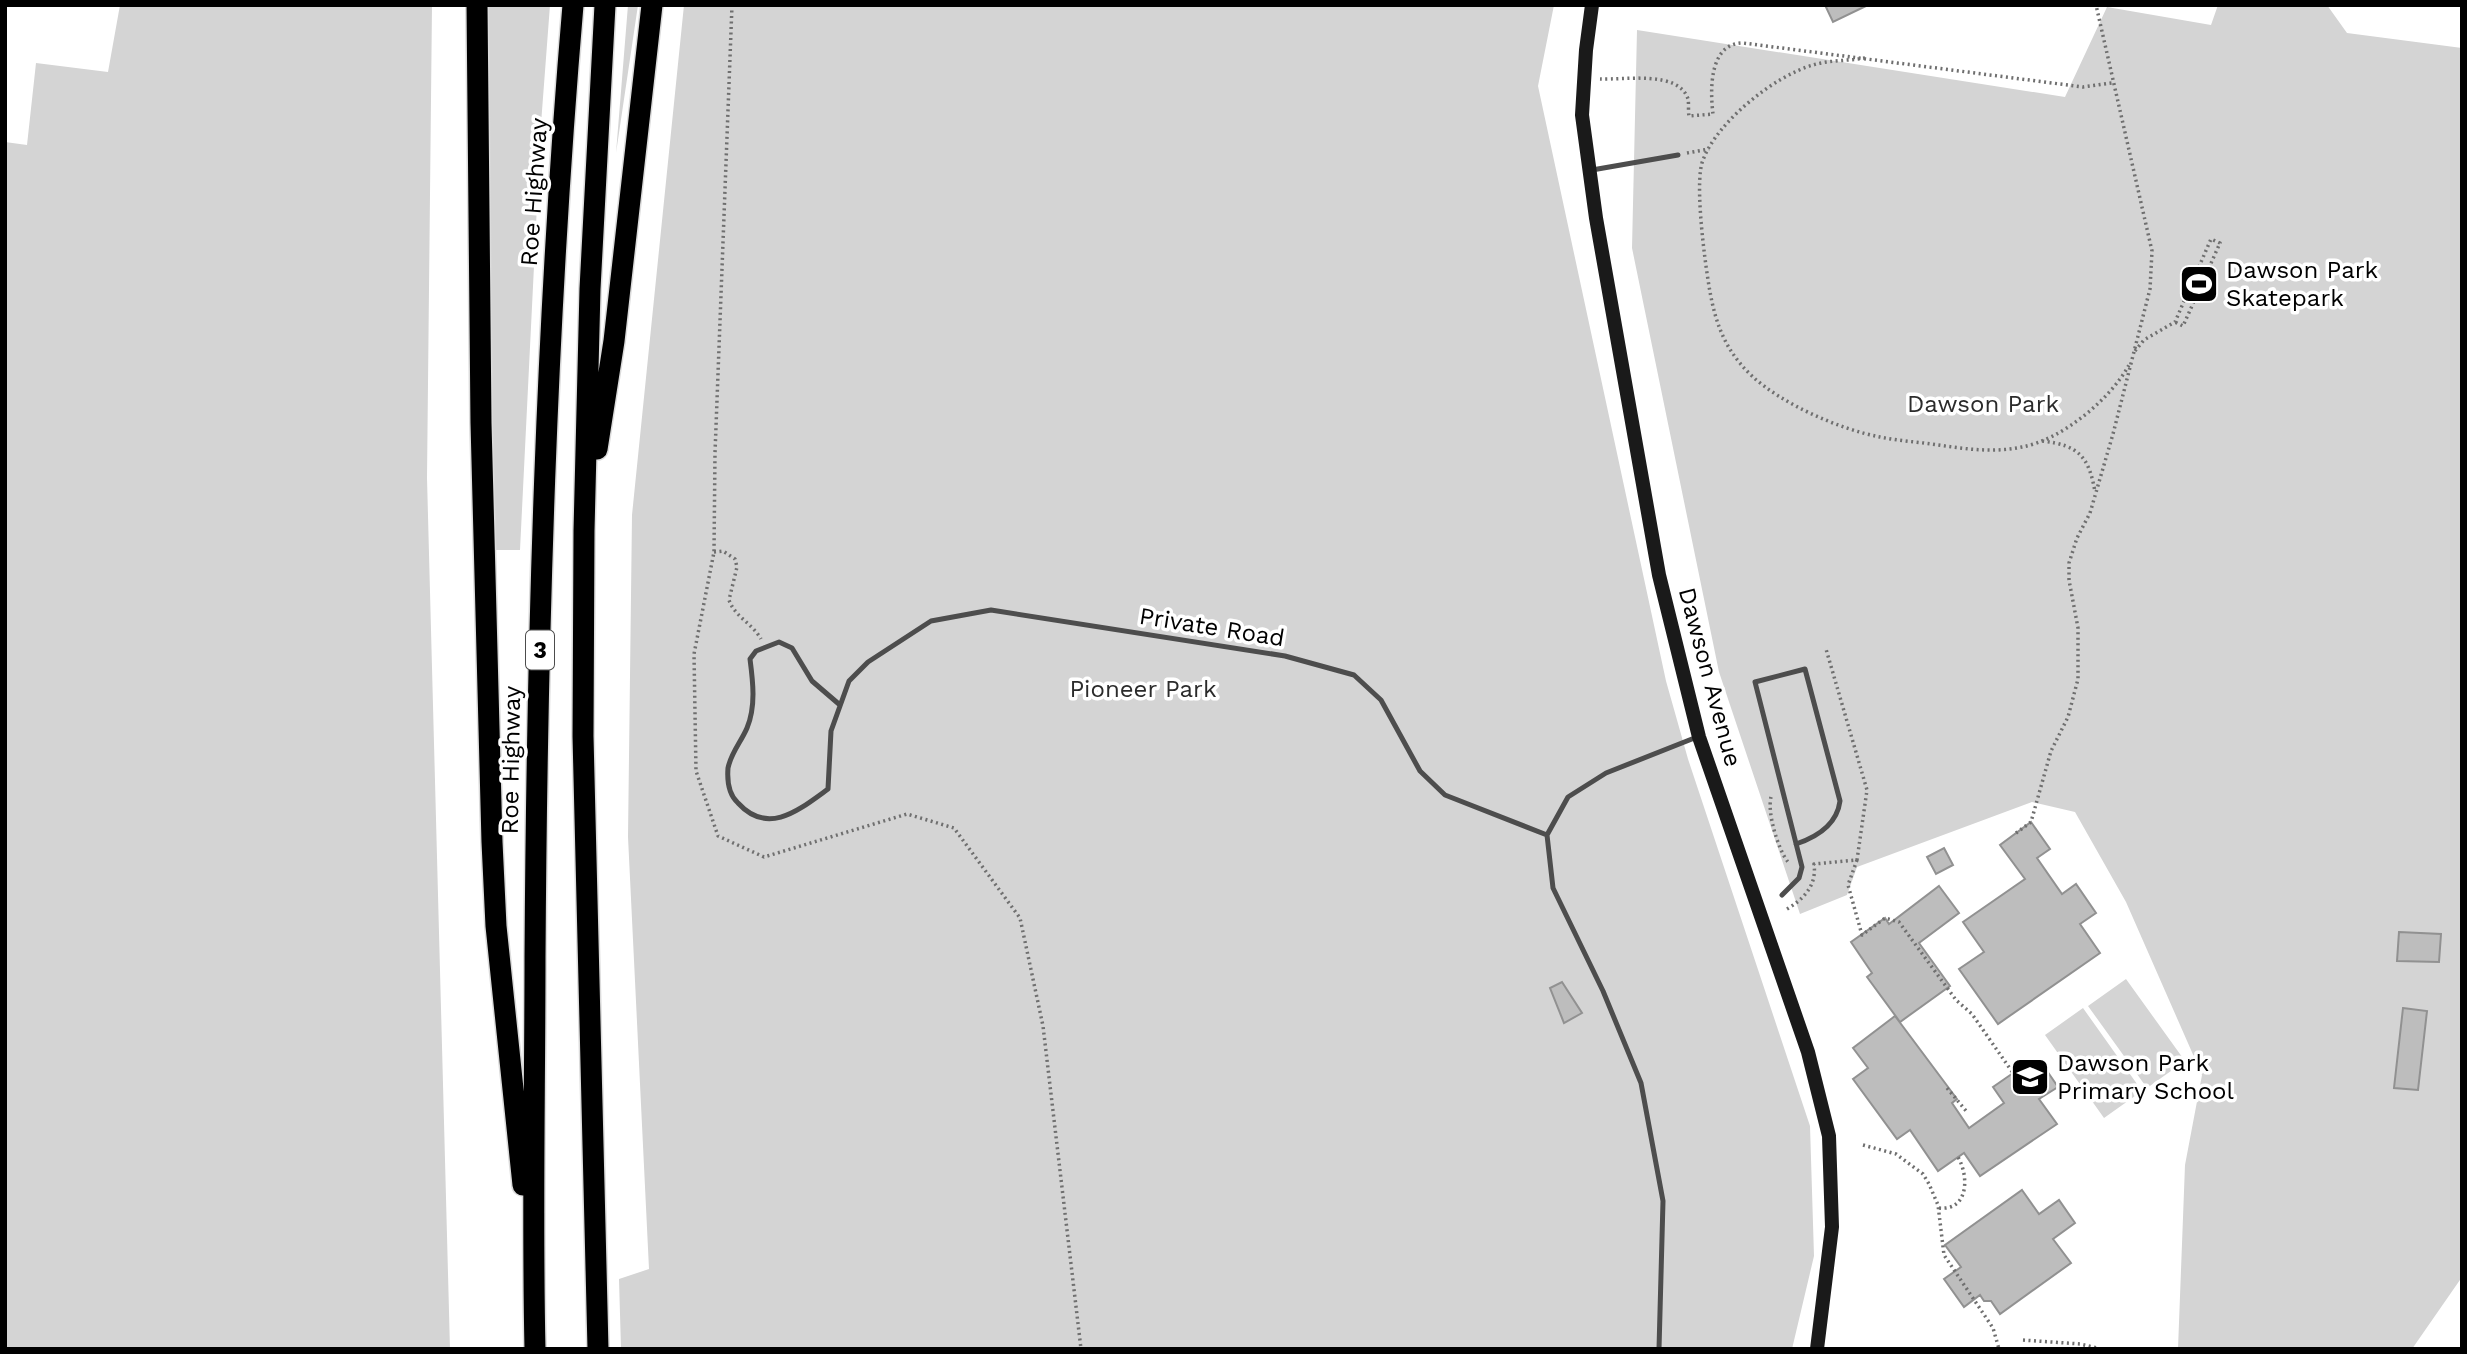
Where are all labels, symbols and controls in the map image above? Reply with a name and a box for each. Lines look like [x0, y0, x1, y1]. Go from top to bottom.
street label: Roe Highway [515, 116, 553, 267]
place label: Dawson Park Skatepark [2226, 256, 2379, 312]
sports icon: Dawson Park Skatepark [2178, 263, 2220, 305]
park label: Dawson Park [1907, 390, 2059, 418]
street label: Dawson Avenue [1673, 584, 1747, 770]
street label: Private Road [1137, 602, 1287, 652]
road number: 3 [526, 630, 554, 670]
park label: Pioneer Park [1069, 675, 1217, 703]
street label: Roe Highway [496, 685, 526, 834]
place label: Dawson Park Primary School [2057, 1049, 2235, 1105]
school or university icon: Dawson Park Primary School [2009, 1056, 2051, 1098]

